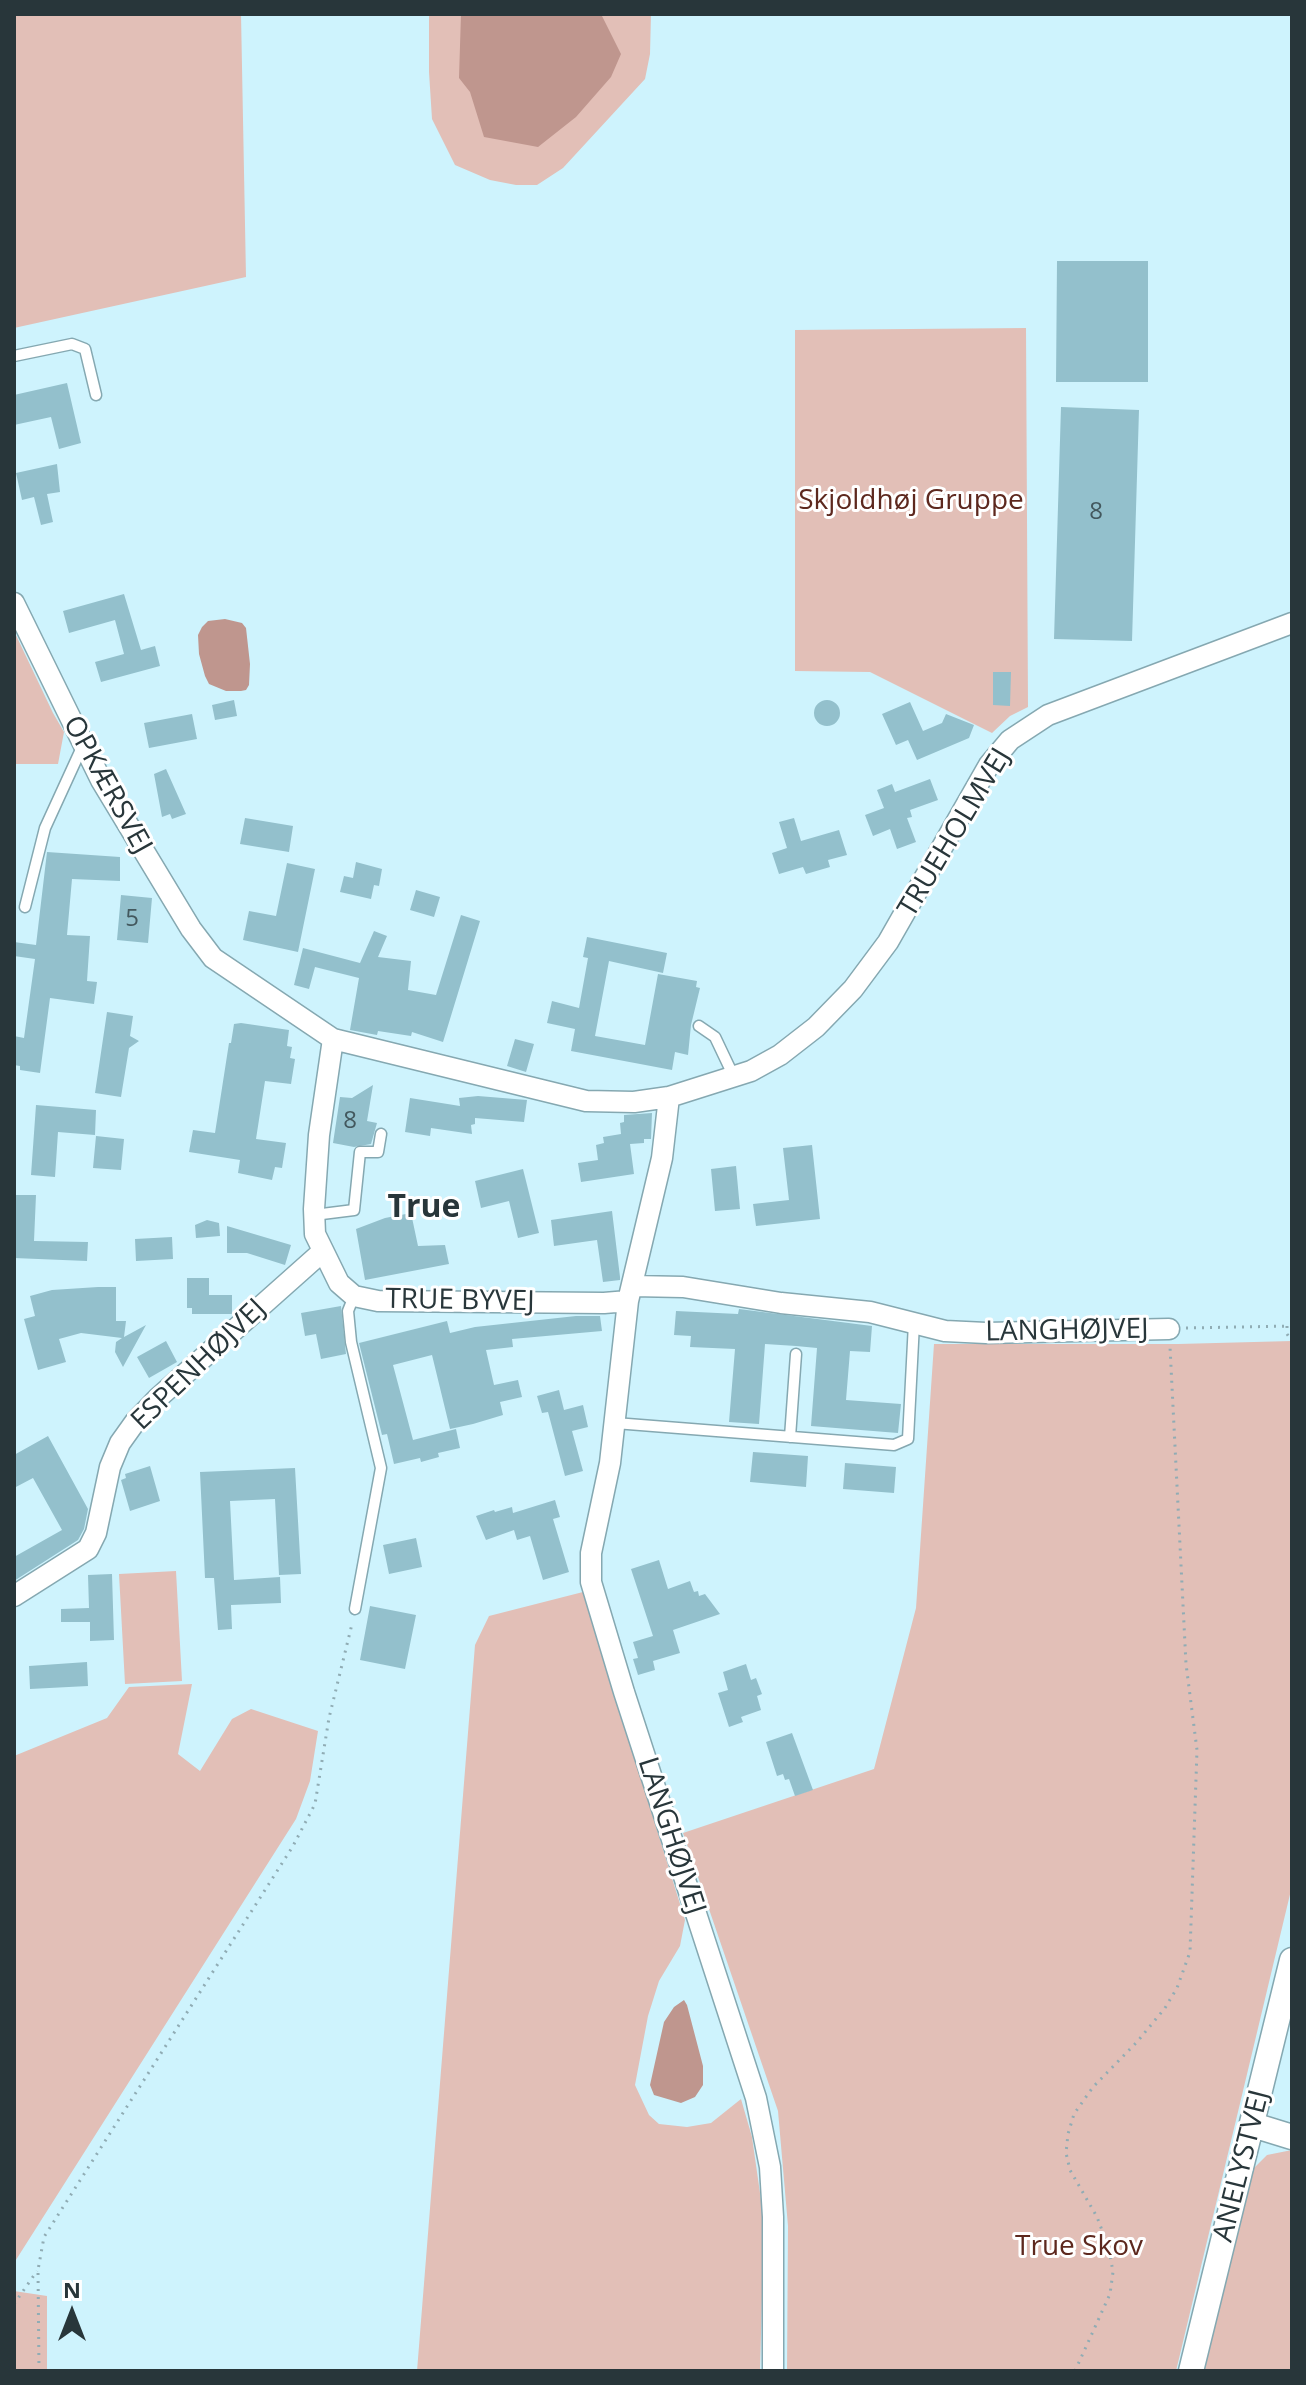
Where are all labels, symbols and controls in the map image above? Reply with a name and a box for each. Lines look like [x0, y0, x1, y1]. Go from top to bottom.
park label: Skjoldhøj Gruppe [798, 484, 1024, 518]
house number: 8 [1089, 498, 1103, 526]
street label: OPKÆRSVEJ [55, 710, 159, 860]
street label: TRUEHOLMVEJ [891, 743, 1019, 923]
house number: 5 [125, 905, 139, 933]
house number: 8 [343, 1107, 357, 1135]
district label: True [388, 1189, 460, 1227]
street label: TRUE BYVEJ [385, 1283, 535, 1319]
street label: ESPENHØJVEJ [125, 1292, 273, 1438]
street label: LANGHØJVEJ [985, 1313, 1149, 1349]
street label: LANGHØJVEJ [630, 1753, 712, 1919]
street label: ANELYSTVEJ [1207, 2087, 1277, 2245]
park label: True Skov [1015, 2230, 1143, 2264]
north arrow [32, 2273, 112, 2353]
text: N [63, 2274, 81, 2304]

